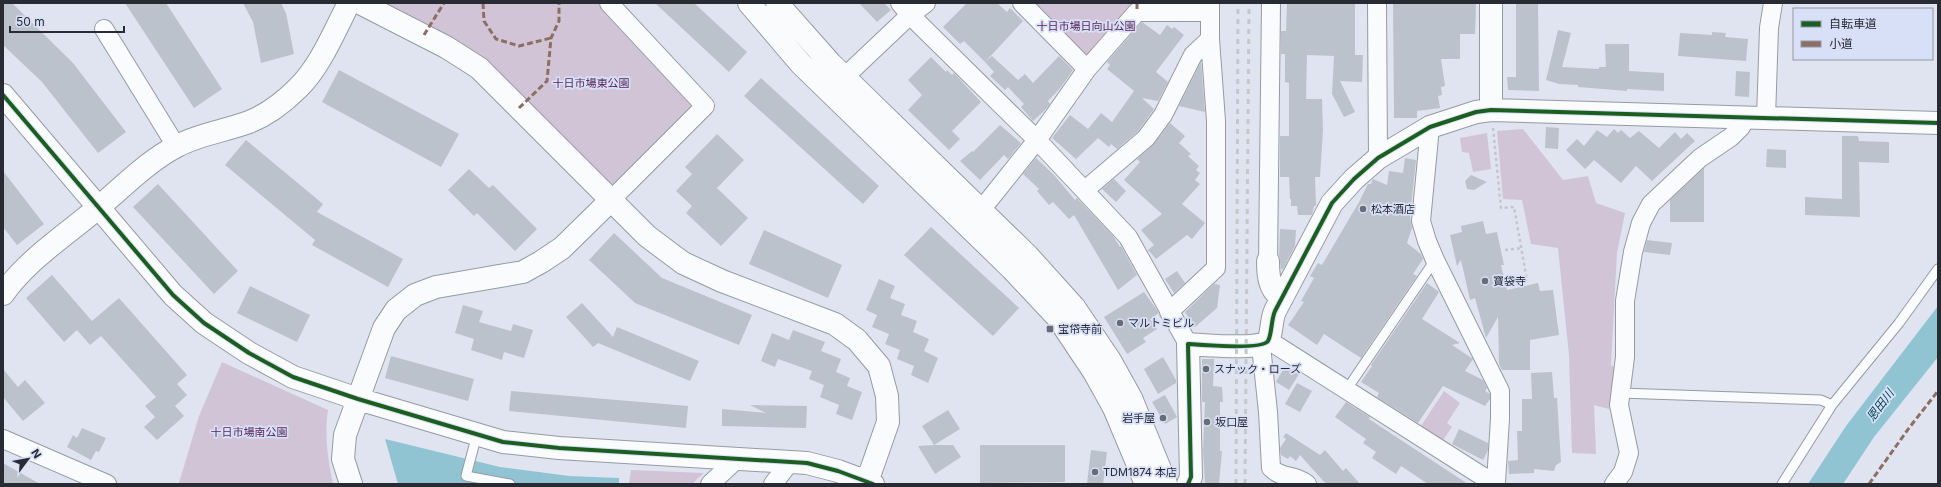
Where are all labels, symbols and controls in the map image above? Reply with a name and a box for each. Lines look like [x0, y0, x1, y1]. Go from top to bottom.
scale bar [10, 8, 124, 34]
legend [1793, 8, 1933, 60]
text: 50 m [16, 14, 45, 29]
text: 自転車道 [1829, 16, 1877, 31]
park label: 十日市場日向山公園 [1037, 19, 1136, 33]
text: 小道 [1829, 36, 1853, 51]
park label: 十日市場東公園 [553, 76, 630, 90]
place label: 松本酒店 [1371, 202, 1415, 216]
marker: 松本酒店 [1358, 204, 1368, 214]
place label: 寶袋寺 [1493, 274, 1526, 288]
marker: 寶袋寺 [1480, 276, 1490, 286]
place label: マルトミビル [1128, 316, 1194, 330]
marker: マルトミビル [1115, 318, 1125, 328]
place label: 宝帒寺前 [1058, 322, 1102, 336]
marker: 宝帒寺前 [1045, 324, 1055, 334]
place label: スナック・ローズ [1214, 362, 1301, 376]
marker: スナック・ローズ [1201, 364, 1211, 374]
water label: 恩田川 [1863, 385, 1898, 424]
place label: 岩手屋 [1122, 411, 1155, 425]
marker: 岩手屋 [1158, 413, 1168, 423]
place label: 坂口屋 [1215, 415, 1248, 429]
marker: 坂口屋 [1202, 417, 1212, 427]
park label: 十日市場南公園 [211, 425, 288, 439]
north arrow [8, 439, 48, 479]
text: N [28, 446, 45, 461]
place label: TDM1874 本店 [1103, 465, 1177, 479]
marker: TDM1874 本店 [1090, 467, 1100, 477]

